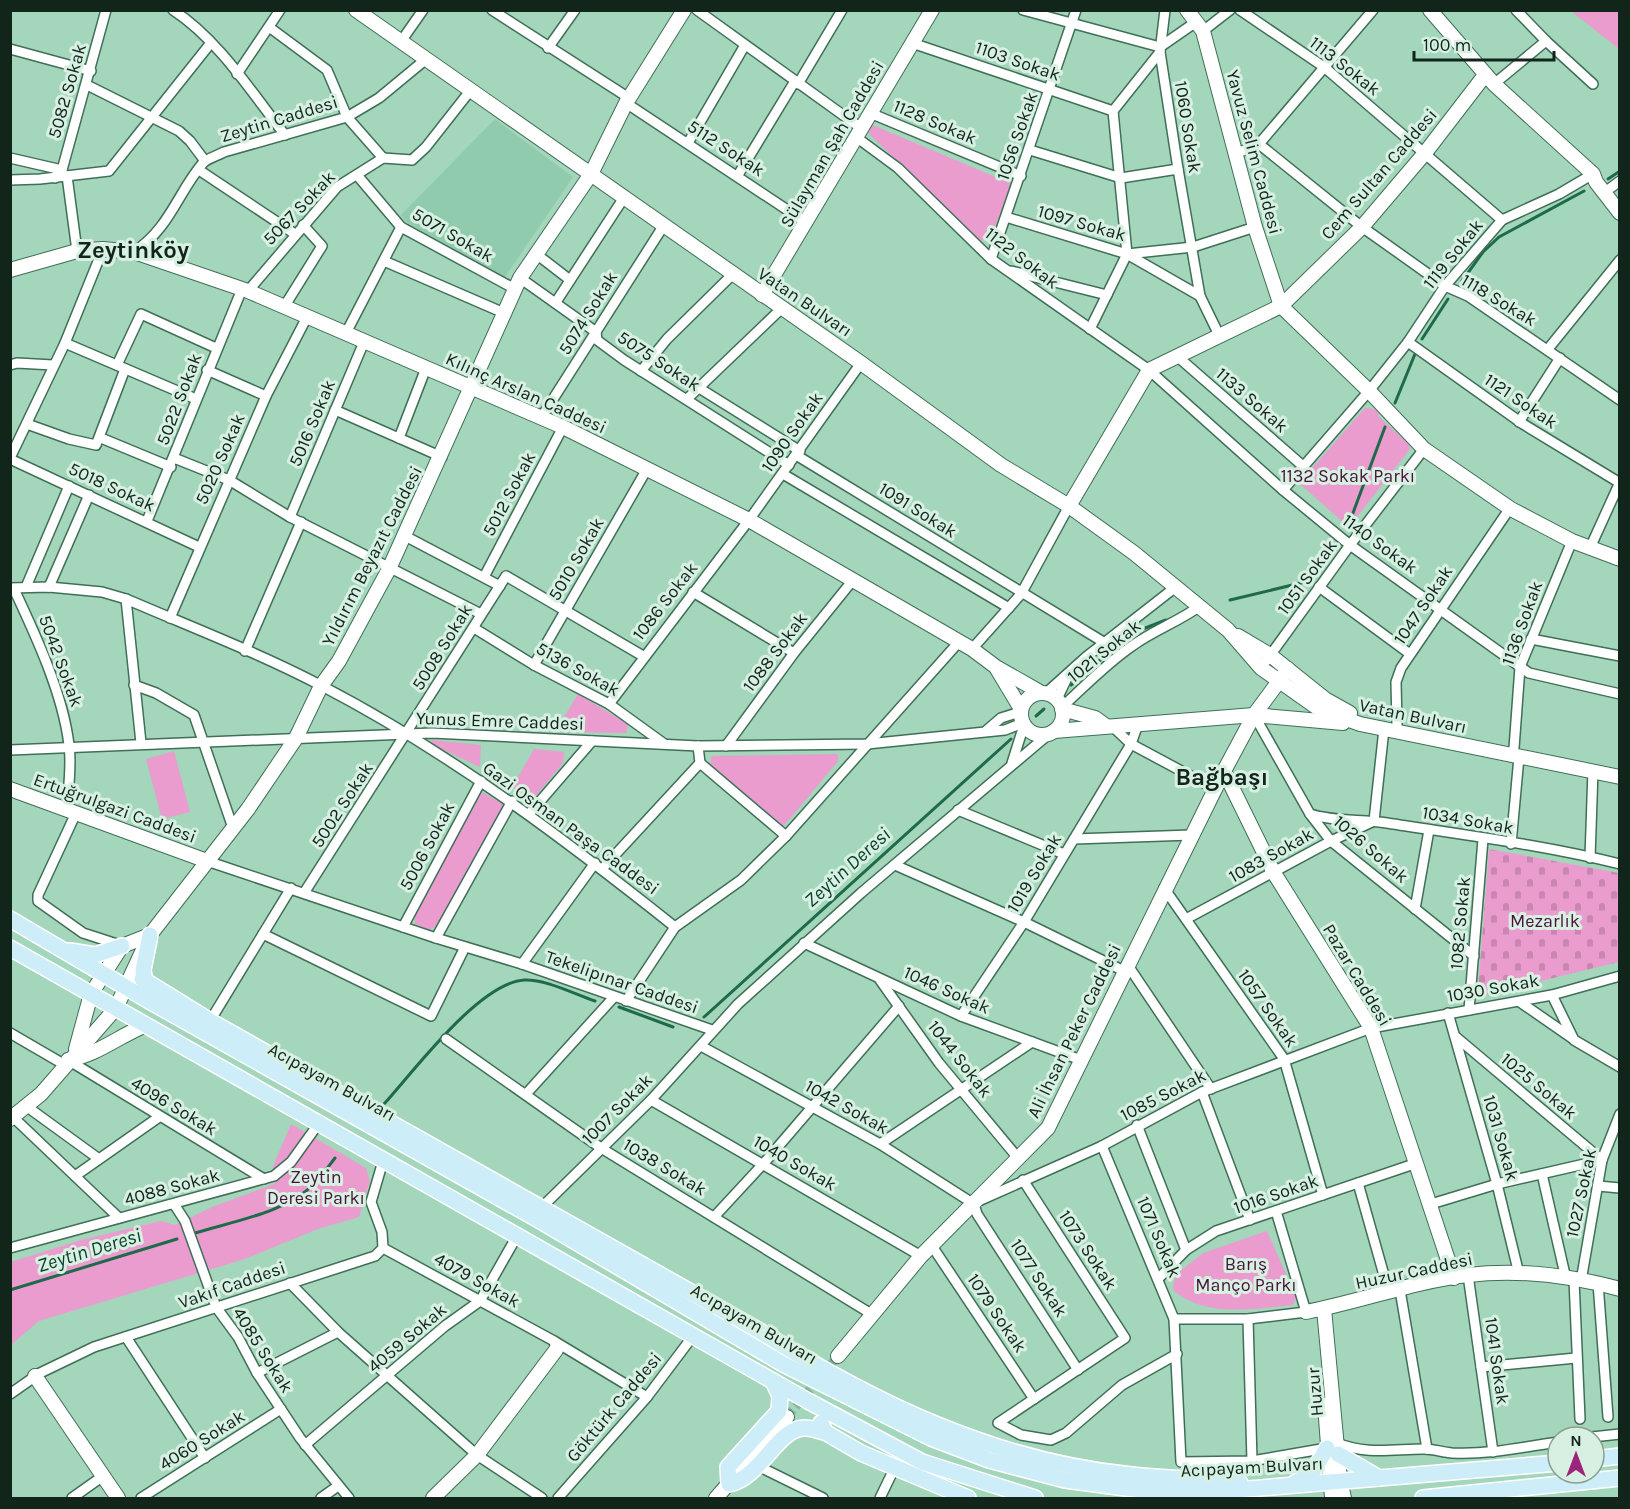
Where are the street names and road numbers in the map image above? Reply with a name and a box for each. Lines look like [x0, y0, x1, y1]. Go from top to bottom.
street label: 1113 Sokak [1305, 32, 1385, 100]
street label: 1103 Sokak [973, 36, 1063, 86]
street label: 5082 Sokak [43, 41, 91, 141]
street label: Sülayman Şah Caddesi [775, 57, 889, 231]
street label: Yavuz Selim Caddesi [1221, 67, 1287, 237]
street label: 1060 Sokak [1170, 79, 1206, 175]
street label: 1056 Sokak [992, 89, 1042, 183]
street label: Zeytin Caddesi [218, 91, 340, 147]
street label: 1128 Sokak [890, 95, 980, 149]
street label: Cem Sultan Caddesi [1316, 104, 1442, 244]
street label: 5112 Sokak [683, 115, 769, 181]
street label: 5067 Sokak [258, 166, 340, 250]
street label: 1097 Sokak [1035, 200, 1129, 246]
street label: 5071 Sokak [408, 203, 498, 267]
street label: 1119 Sokak [1418, 215, 1488, 293]
street label: 1122 Sokak [981, 222, 1063, 294]
street label: Vatan Bulvarı [754, 262, 856, 342]
street label: 5074 Sokak [554, 267, 622, 359]
street label: 1118 Sokak [1457, 269, 1541, 331]
street label: 5075 Sokak [613, 326, 705, 396]
street label: Kılınç Arslan Caddesi [442, 348, 610, 438]
street label: 5022 Sokak [151, 350, 207, 448]
street label: 1133 Sokak [1211, 363, 1293, 437]
street label: 1121 Sokak [1480, 369, 1562, 433]
street label: 5016 Sokak [284, 376, 340, 470]
street label: 1090 Sokak [756, 388, 828, 476]
street label: 5020 Sokak [190, 410, 250, 508]
street label: 5012 Sokak [478, 448, 540, 540]
street label: 5018 Sokak [65, 457, 159, 517]
street label: Yıldırım Beyazıt Caddesi [317, 462, 427, 650]
street label: 1091 Sokak [875, 477, 961, 543]
street label: 1140 Sokak [1338, 509, 1422, 579]
street label: 5010 Sokak [543, 513, 609, 605]
street label: 1051 Sokak [1272, 535, 1342, 619]
street label: 1086 Sokak [628, 558, 702, 644]
street label: 1047 Sokak [1389, 561, 1457, 649]
street label: 1136 Sokak [1497, 578, 1547, 668]
street label: 5008 Sokak [407, 600, 477, 694]
street label: 1088 Sokak [738, 608, 812, 696]
street label: 5042 Sokak [34, 612, 88, 710]
street label: 1021 Sokak [1063, 615, 1145, 687]
street label: 5136 Sokak [532, 637, 624, 701]
street label: Vatan Bulvarı [1357, 694, 1469, 738]
street label: Yunus Emre Caddesi [415, 707, 585, 735]
street label: Gazi Osman Paşa Caddesi [479, 757, 663, 899]
street label: 5002 Sokak [306, 758, 378, 852]
street label: Ertuğrulgazi Caddesi [31, 768, 199, 848]
street label: 5006 Sokak [395, 798, 459, 894]
street label: 1034 Sokak [1421, 801, 1515, 839]
street label: 1026 Sokak [1329, 810, 1413, 888]
street label: 1083 Sokak [1225, 823, 1317, 887]
street label: 1019 Sokak [1002, 830, 1066, 916]
street label: 1082 Sokak [1445, 876, 1475, 970]
street label: Pazar Caddesi [1318, 920, 1396, 1030]
street label: Ali İhsan Peker Caddesi [1022, 940, 1126, 1122]
street label: Tekelipınar Caddesi [543, 945, 701, 1019]
street label: 1046 Sokak [900, 961, 994, 1019]
street label: 1057 Sokak [1233, 965, 1303, 1051]
street label: 1030 Sokak [1445, 969, 1541, 1007]
street label: 1044 Sokak [923, 1016, 997, 1102]
street label: Acıpayam Bulvarı [264, 1038, 400, 1126]
street label: 1025 Sokak [1497, 1048, 1581, 1124]
street label: 1085 Sokak [1117, 1064, 1209, 1126]
street label: 1007 Sokak [577, 1069, 657, 1149]
street label: 4096 Sokak [127, 1072, 221, 1140]
street label: 1042 Sokak [801, 1075, 893, 1139]
street label: 1031 Sokak [1478, 1092, 1524, 1184]
street label: 1040 Sokak [749, 1130, 841, 1196]
street label: 1038 Sokak [619, 1133, 711, 1201]
street label: 1027 Sokak [1561, 1146, 1601, 1240]
street label: 4088 Sokak [122, 1164, 222, 1210]
street label: 1016 Sokak [1231, 1169, 1321, 1219]
street label: 1071 Sokak [1132, 1193, 1186, 1281]
street label: 1073 Sokak [1054, 1206, 1122, 1294]
street label: 1077 Sokak [1006, 1235, 1072, 1321]
street label: 4079 Sokak [430, 1247, 524, 1313]
street label: Huzur Caddesi [1353, 1248, 1475, 1294]
street label: Vakıf Caddesi [176, 1256, 288, 1314]
street label: 1079 Sokak [963, 1269, 1031, 1357]
street label: Acıpayam Bulvarı [687, 1279, 821, 1369]
street label: 4059 Sokak [363, 1299, 451, 1377]
street label: 4085 Sokak [228, 1303, 298, 1397]
street label: 1041 Sokak [1480, 1316, 1514, 1406]
street label: Göktürk Caddesi [562, 1348, 666, 1466]
street label: Huzur [1302, 1366, 1328, 1417]
street label: 4060 Sokak [155, 1405, 249, 1475]
street label: Acıpayam Bulvarı [1180, 1452, 1324, 1482]

